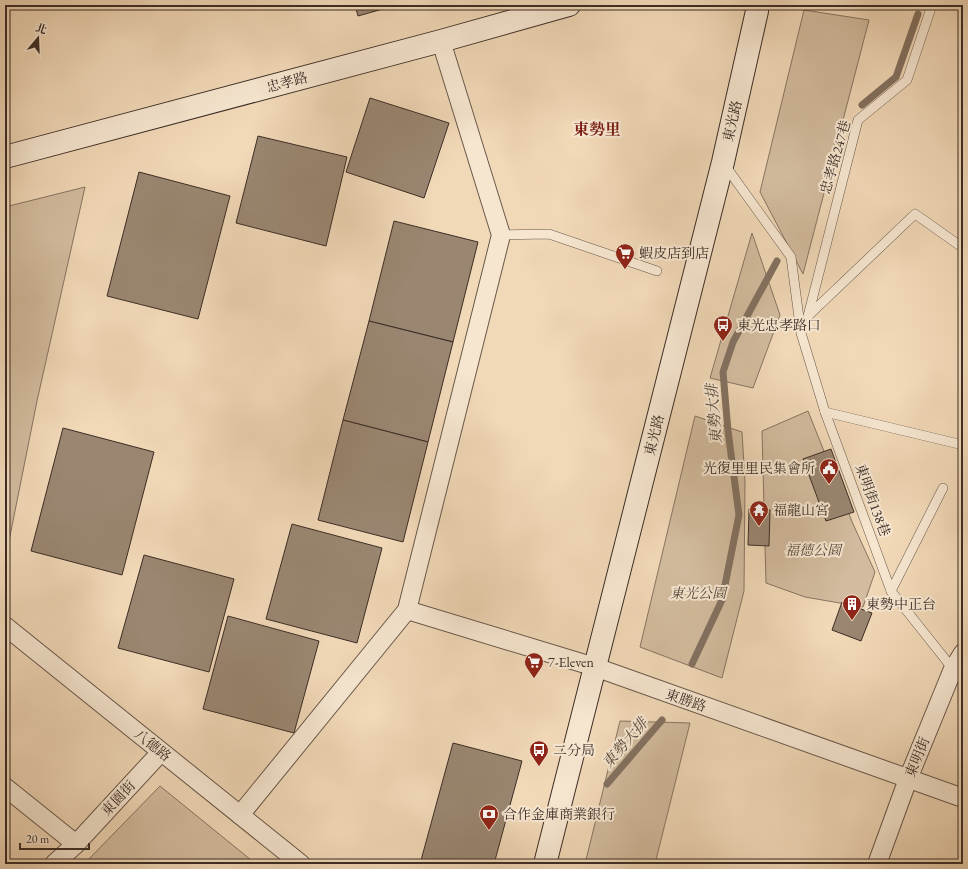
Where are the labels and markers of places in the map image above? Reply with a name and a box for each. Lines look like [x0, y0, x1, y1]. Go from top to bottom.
supermarket icon: 蝦皮店到店 [614, 242, 636, 270]
place label: 蝦皮店到店 [639, 244, 709, 262]
bus stop icon: 東光忠孝路口 [712, 314, 734, 342]
place label: 東光忠孝路口 [737, 316, 821, 334]
public building icon: 光復里里民集會所 [818, 457, 840, 485]
place label: 光復里里民集會所 [703, 459, 815, 477]
temple icon: 福龍山宮 [748, 499, 770, 527]
place label: 福龍山宮 [773, 501, 829, 519]
building icon: 東勢中正台 [841, 593, 863, 621]
place label: 東勢中正台 [866, 595, 936, 613]
supermarket icon: 7-Eleven [523, 651, 545, 679]
place label: 7-Eleven [548, 653, 595, 671]
bus stop icon: 二分局 [528, 739, 550, 767]
place label: 二分局 [553, 741, 595, 759]
bank icon: 合作金庫商業銀行 [478, 803, 500, 831]
place label: 合作金庫商業銀行 [503, 805, 615, 823]

